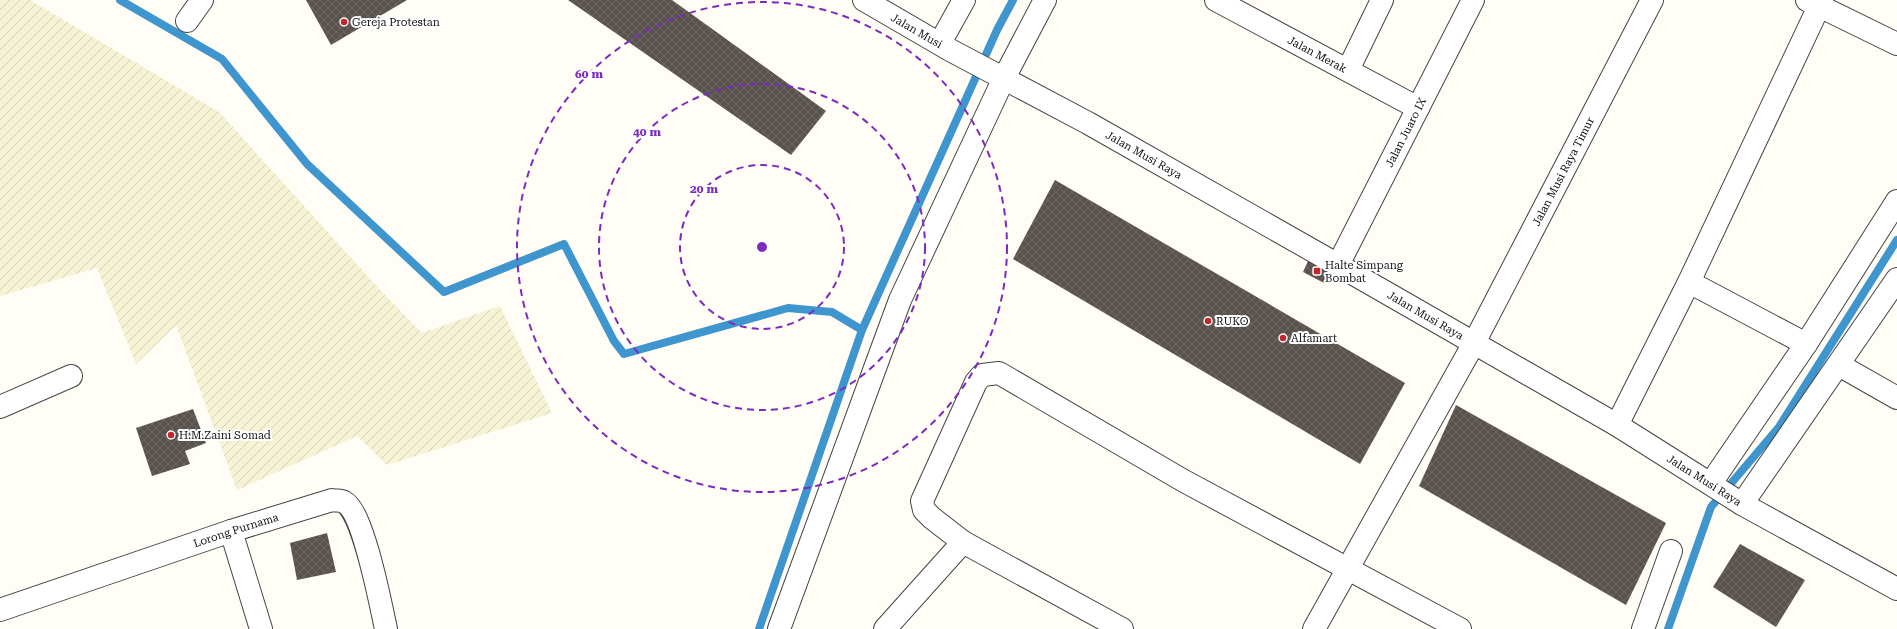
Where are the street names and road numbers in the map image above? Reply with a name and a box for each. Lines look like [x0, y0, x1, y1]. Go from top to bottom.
street label: Jalan Musi [889, 11, 945, 51]
street label: Jalan Merak [1286, 33, 1349, 75]
street label: Jalan Juaro IX [1383, 95, 1429, 169]
street label: Jalan Musi Raya Timur [1529, 115, 1597, 228]
street label: Jalan Musi Raya [1104, 128, 1184, 182]
street label: Jalan Musi Raya [1385, 288, 1466, 342]
street label: Jalan Musi Raya [1665, 452, 1744, 509]
street label: Lorong Purnama [192, 510, 280, 550]

